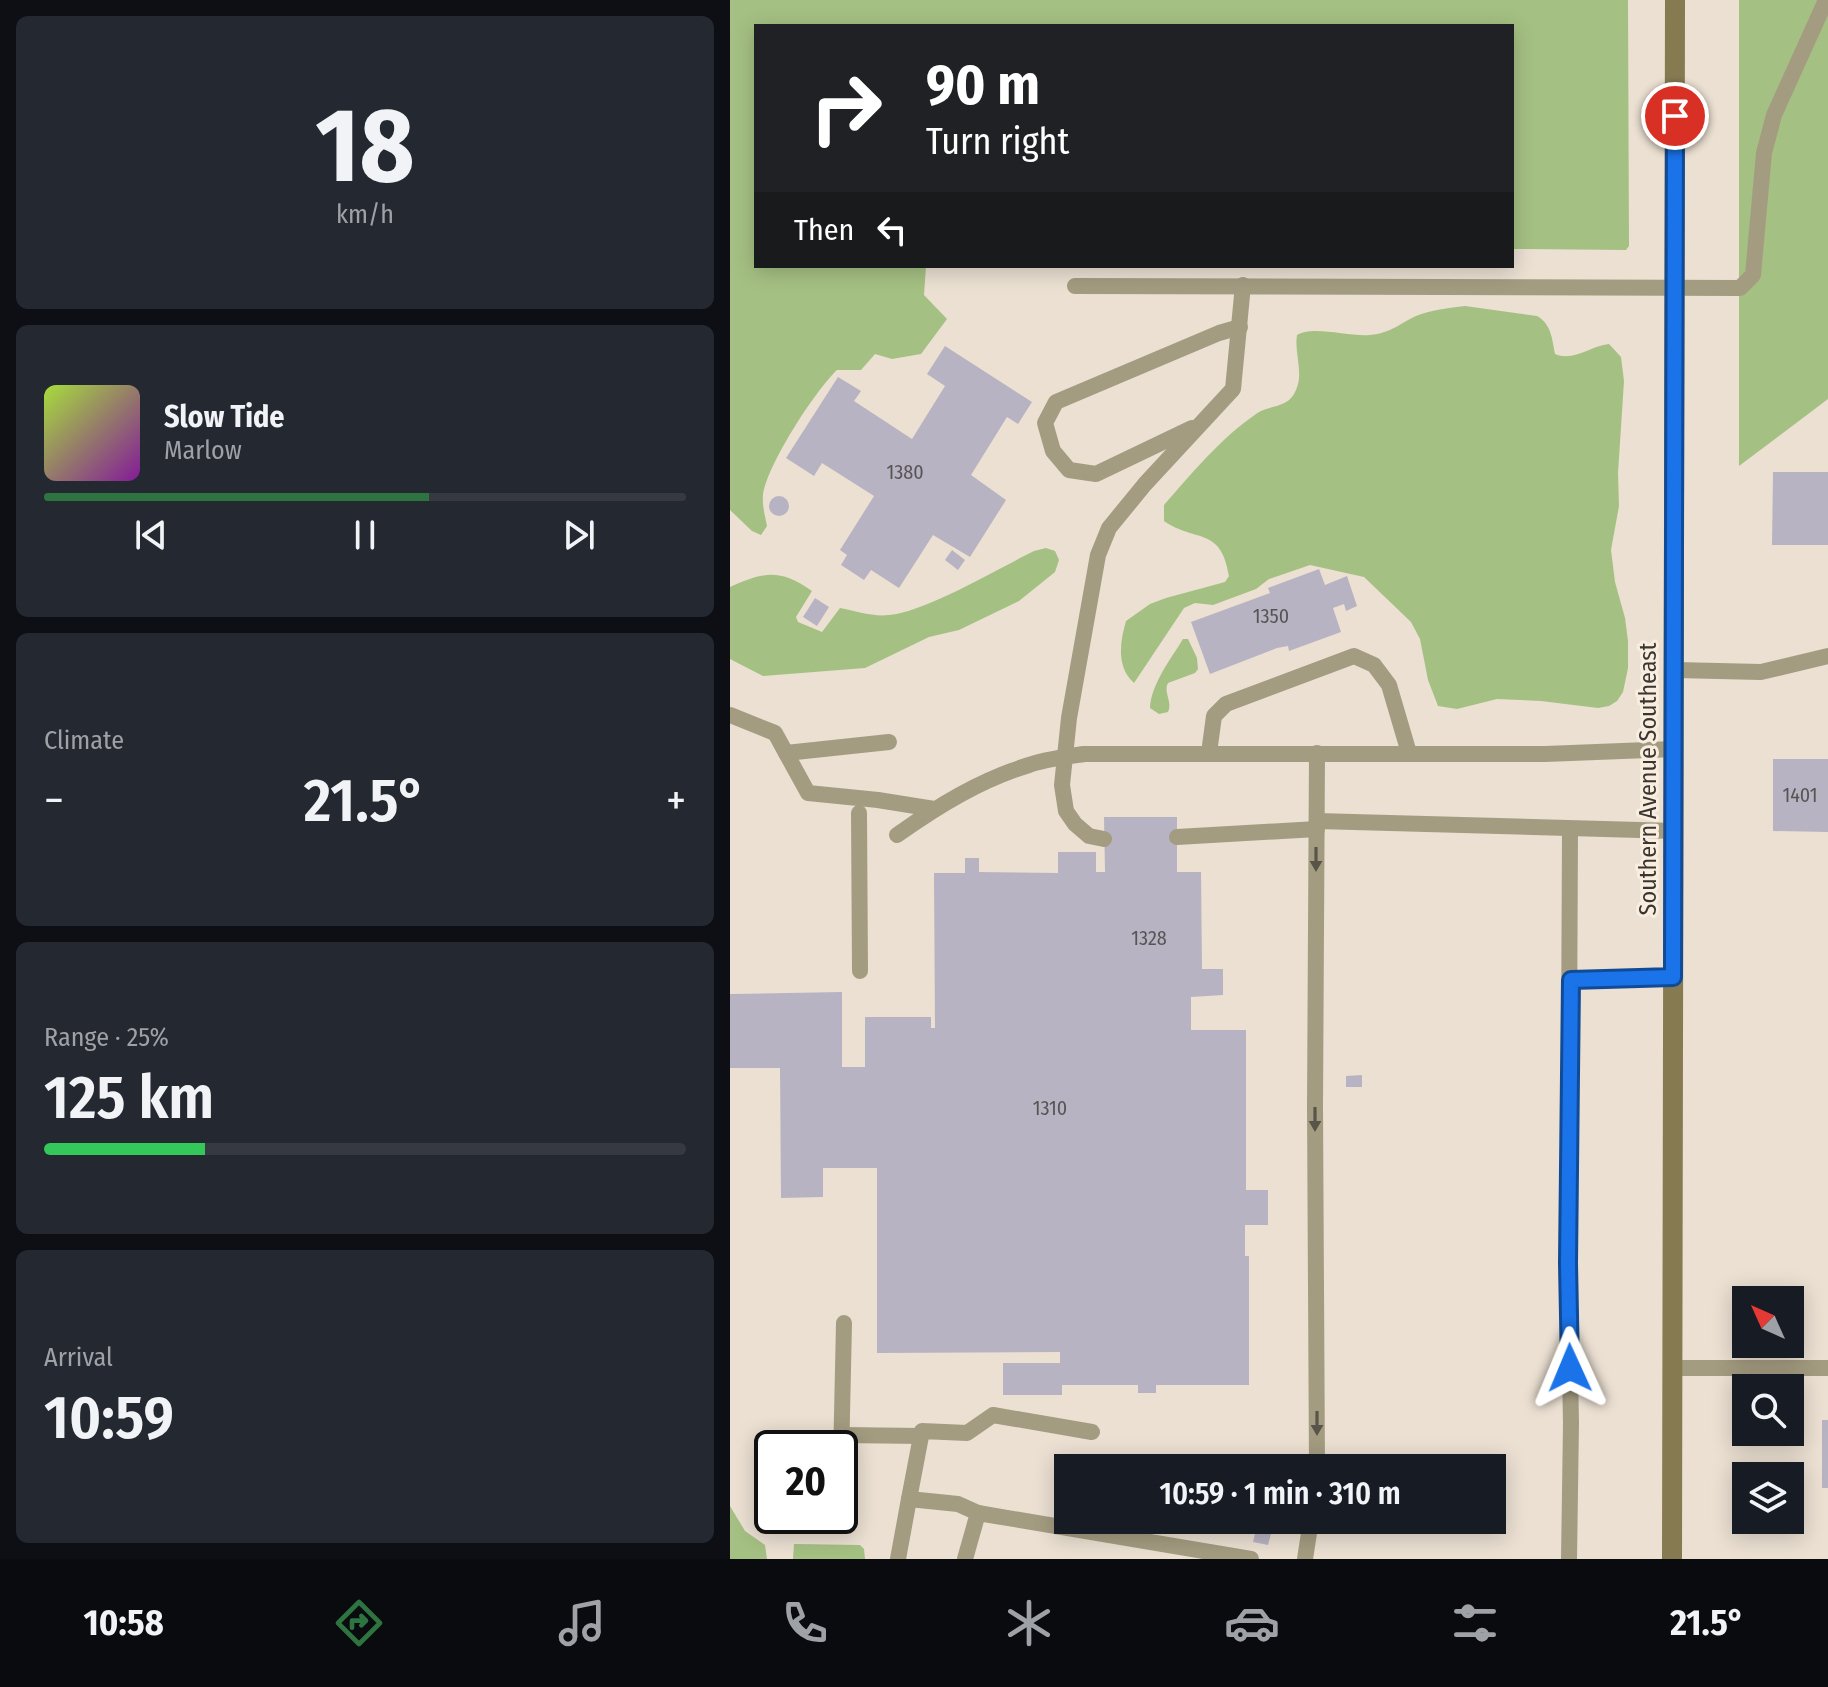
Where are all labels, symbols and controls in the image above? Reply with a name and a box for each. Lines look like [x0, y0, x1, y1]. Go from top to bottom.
text: 90 m [926, 52, 1040, 119]
icon: right [794, 56, 898, 160]
pin [1641, 82, 1709, 150]
text: 18 [316, 84, 414, 209]
icon: arrive [1653, 94, 1697, 138]
text: Turn right [926, 120, 1069, 164]
text: km/h [336, 199, 394, 230]
icon: left [870, 208, 914, 252]
text: Then [794, 212, 854, 248]
text: Slow Tide [164, 399, 285, 435]
text: Marlow [164, 435, 242, 466]
house number: 1380 [886, 460, 924, 484]
icon: previous [129, 513, 173, 557]
icon: pause [343, 513, 387, 557]
icon: next [557, 513, 601, 557]
house number: 1350 [1253, 604, 1289, 628]
street label: Southern Avenue Southeast [1634, 642, 1662, 915]
text: Climate [44, 725, 124, 756]
text: 21.5° [304, 765, 426, 837]
text: − [44, 774, 64, 827]
text: + [666, 774, 686, 827]
house number: 1401 [1782, 783, 1818, 807]
one-way arrow [1310, 847, 1323, 872]
house number: 1328 [1131, 926, 1167, 950]
text: Range · 25% [44, 1022, 169, 1053]
text: 125 km [44, 1062, 214, 1134]
house number: 1310 [1033, 1096, 1067, 1120]
one-way arrow [1309, 1107, 1321, 1132]
north arrow [1732, 1286, 1804, 1358]
map controls [1732, 1286, 1804, 1534]
position arrow [1528, 1326, 1612, 1410]
text: Arrival [44, 1342, 113, 1373]
button: search [1732, 1374, 1804, 1446]
text: 10:59 [44, 1382, 174, 1454]
one-way arrow [1311, 1411, 1323, 1436]
speed limit sign: 20 [754, 1430, 858, 1534]
button: layers [1732, 1462, 1804, 1534]
text: 10:59 · 1 min · 310 m [1159, 1476, 1401, 1512]
icon: directions [331, 1595, 387, 1651]
icon: music [554, 1595, 610, 1651]
icon: phone [777, 1595, 833, 1651]
icon: climate [1001, 1595, 1057, 1651]
icon: car [1224, 1595, 1280, 1651]
icon: filters [1447, 1595, 1503, 1651]
text: 10:58 [84, 1601, 164, 1645]
text: 21.5° [1670, 1601, 1744, 1645]

